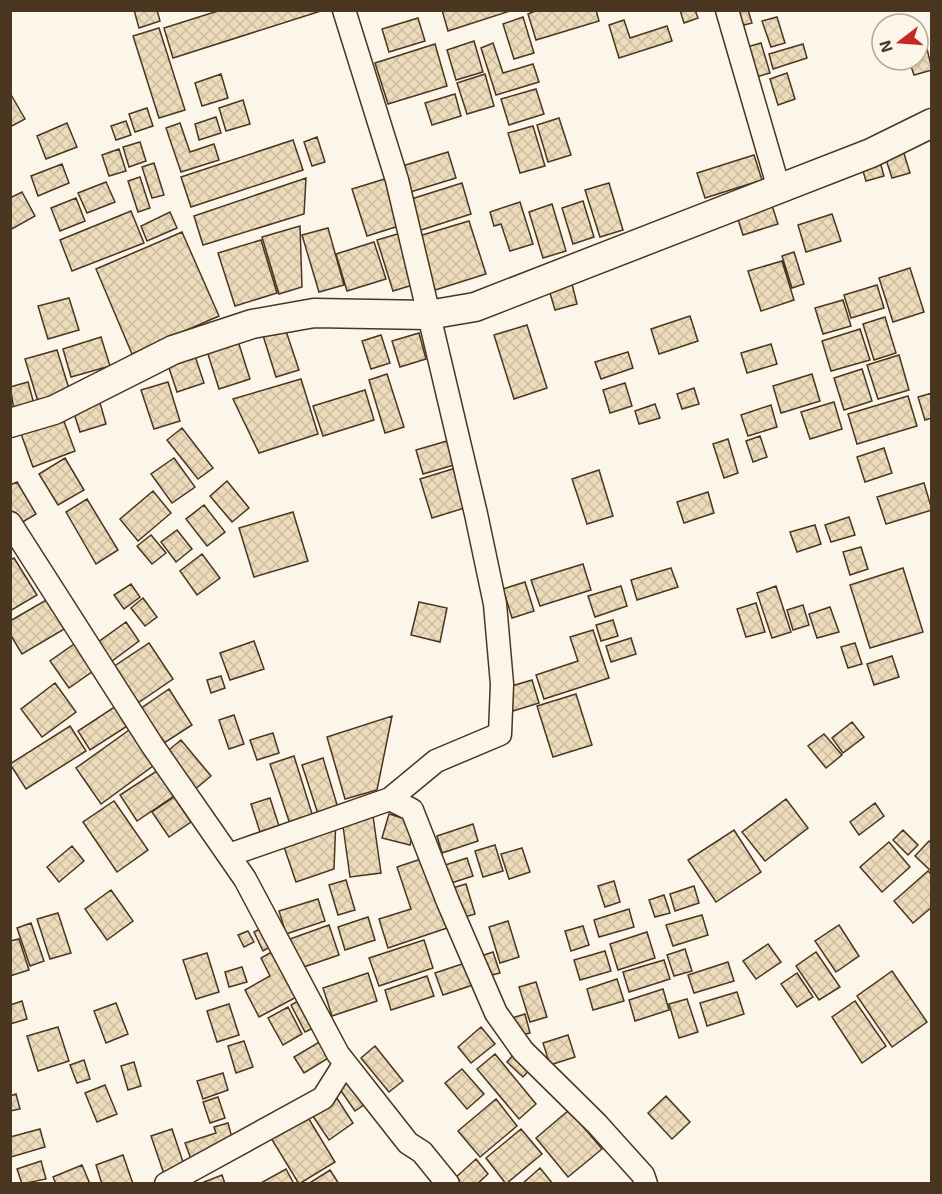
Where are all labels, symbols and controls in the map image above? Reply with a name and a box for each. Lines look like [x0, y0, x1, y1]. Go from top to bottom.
north arrow [870, 12, 930, 72]
text: N [874, 38, 896, 55]

